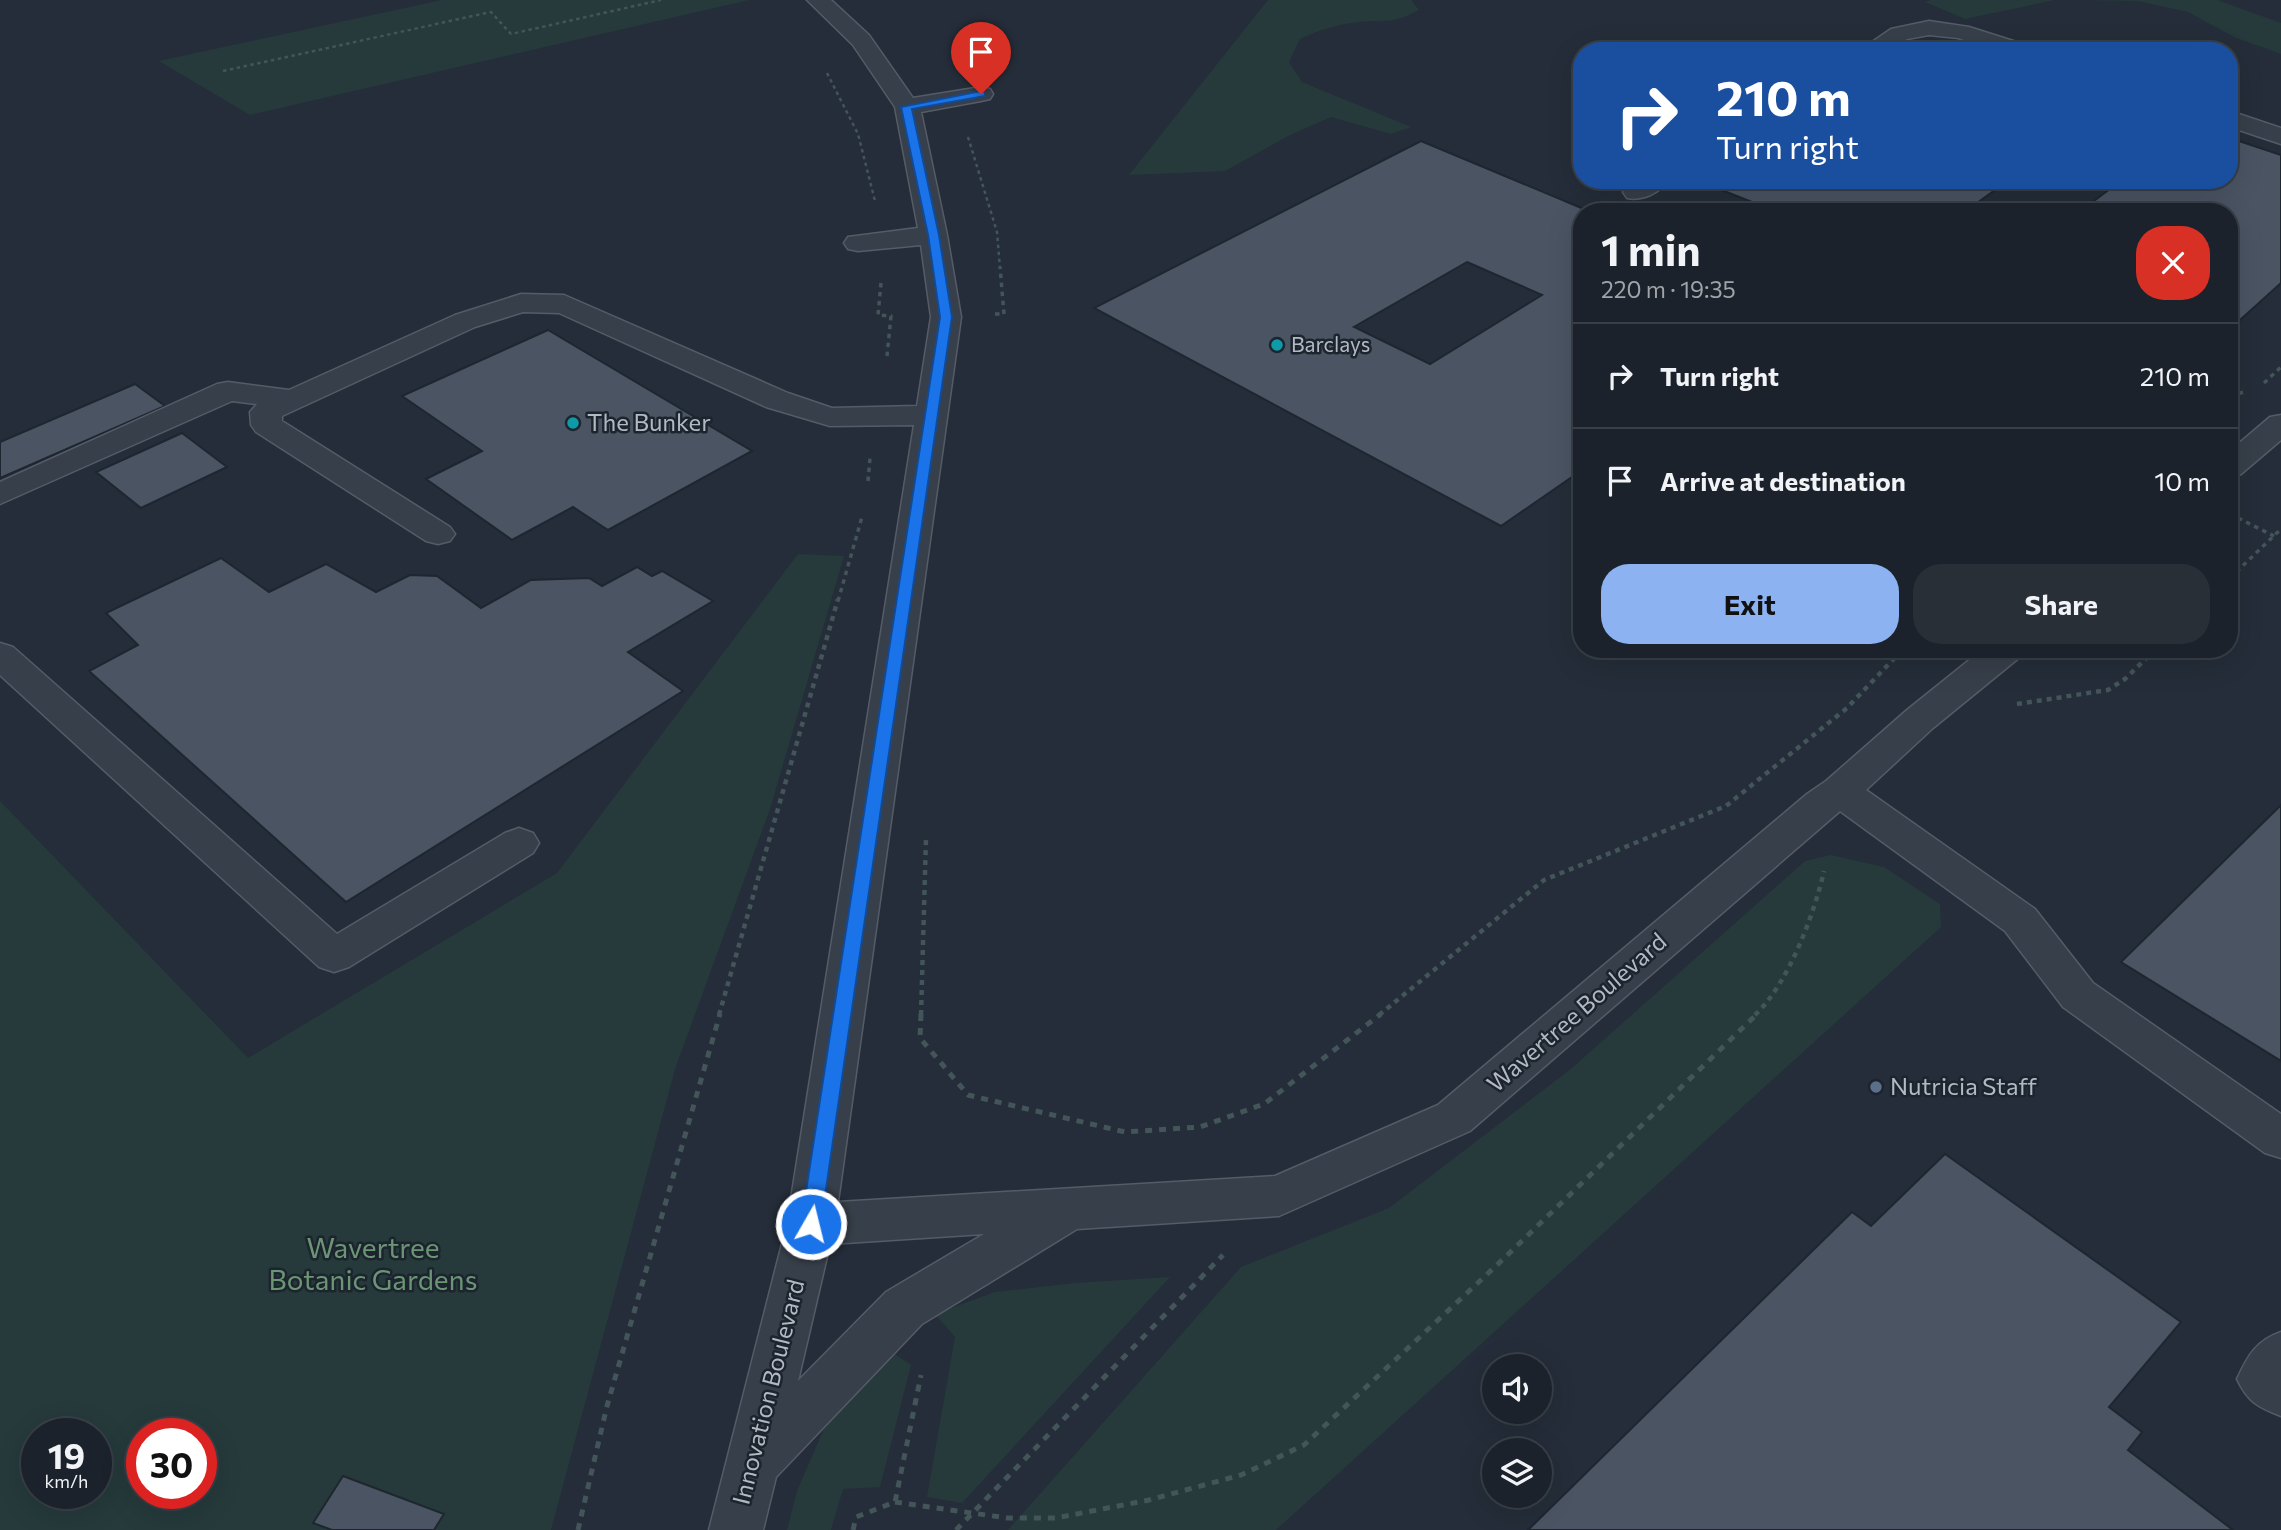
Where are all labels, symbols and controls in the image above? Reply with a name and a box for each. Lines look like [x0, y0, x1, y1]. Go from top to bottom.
pin [951, 22, 1011, 94]
icon: arrive [962, 33, 1000, 71]
text: 210 m [1716, 66, 1851, 126]
icon: right [1601, 70, 1692, 161]
text: Turn right [1716, 126, 1859, 166]
text: 1 min [1601, 223, 1701, 275]
button: close [2136, 226, 2210, 300]
text: 220 m · 19:35 [1601, 275, 1736, 303]
place label: Barclays [1291, 331, 1370, 356]
marker: Barclays [1269, 337, 1285, 353]
icon: right [1601, 357, 1639, 395]
text: Turn right [1660, 360, 1779, 391]
text: 210 m [2140, 360, 2210, 391]
place label: The Bunker [587, 407, 711, 436]
marker: The Bunker [565, 415, 581, 431]
icon: arrive [1601, 462, 1639, 500]
text: Arrive at destination [1660, 465, 1906, 496]
text: 10 m [2154, 465, 2210, 496]
button: Exit [1601, 564, 1899, 644]
button: Share [1913, 564, 2210, 644]
street label: Wavertree Boulevard [1481, 926, 1672, 1098]
place label: Nutricia Staff [1890, 1071, 2038, 1100]
marker: Nutricia Staff [1868, 1079, 1884, 1095]
position arrow [774, 1187, 848, 1261]
park label: Wavertree Botanic Gardens [269, 1230, 477, 1296]
street label: Innovation Boulevard [726, 1276, 810, 1507]
map controls [1482, 1354, 1552, 1508]
button: sound [1482, 1354, 1552, 1424]
speed limit sign: 30 [126, 1418, 217, 1509]
text: 19 [48, 1433, 85, 1476]
button: layers [1482, 1438, 1552, 1508]
text: km/h [45, 1470, 88, 1492]

